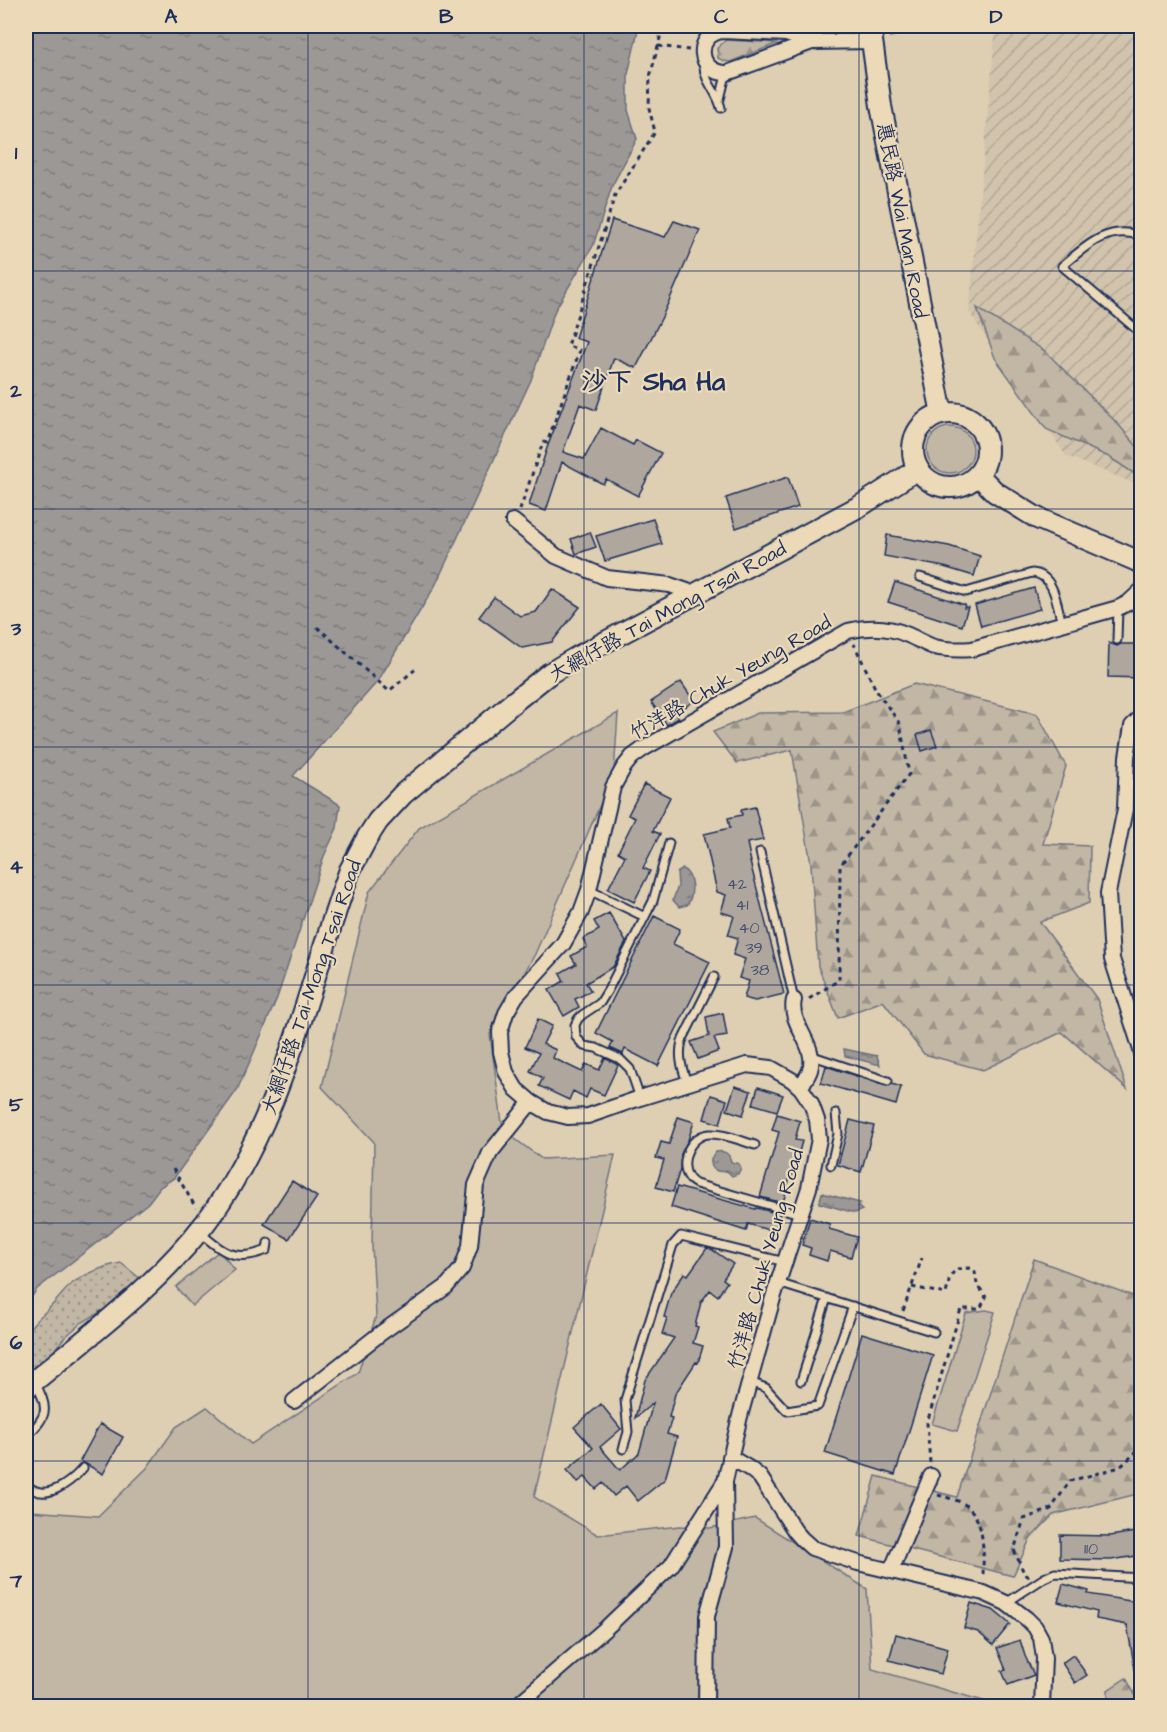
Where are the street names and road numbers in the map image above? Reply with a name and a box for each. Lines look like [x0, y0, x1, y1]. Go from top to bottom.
street label: 惠民路 Wai Man Road [869, 120, 935, 320]
street label: 大網仔路 Tai Mong Tsai Road [544, 535, 792, 690]
street label: 竹洋路 Chuk Yeung Road [625, 609, 837, 748]
street label: 大網仔路 Tai Mong Tsai Road [255, 856, 370, 1119]
street label: 竹洋路 Chuk Yeung Road [721, 1146, 812, 1373]

